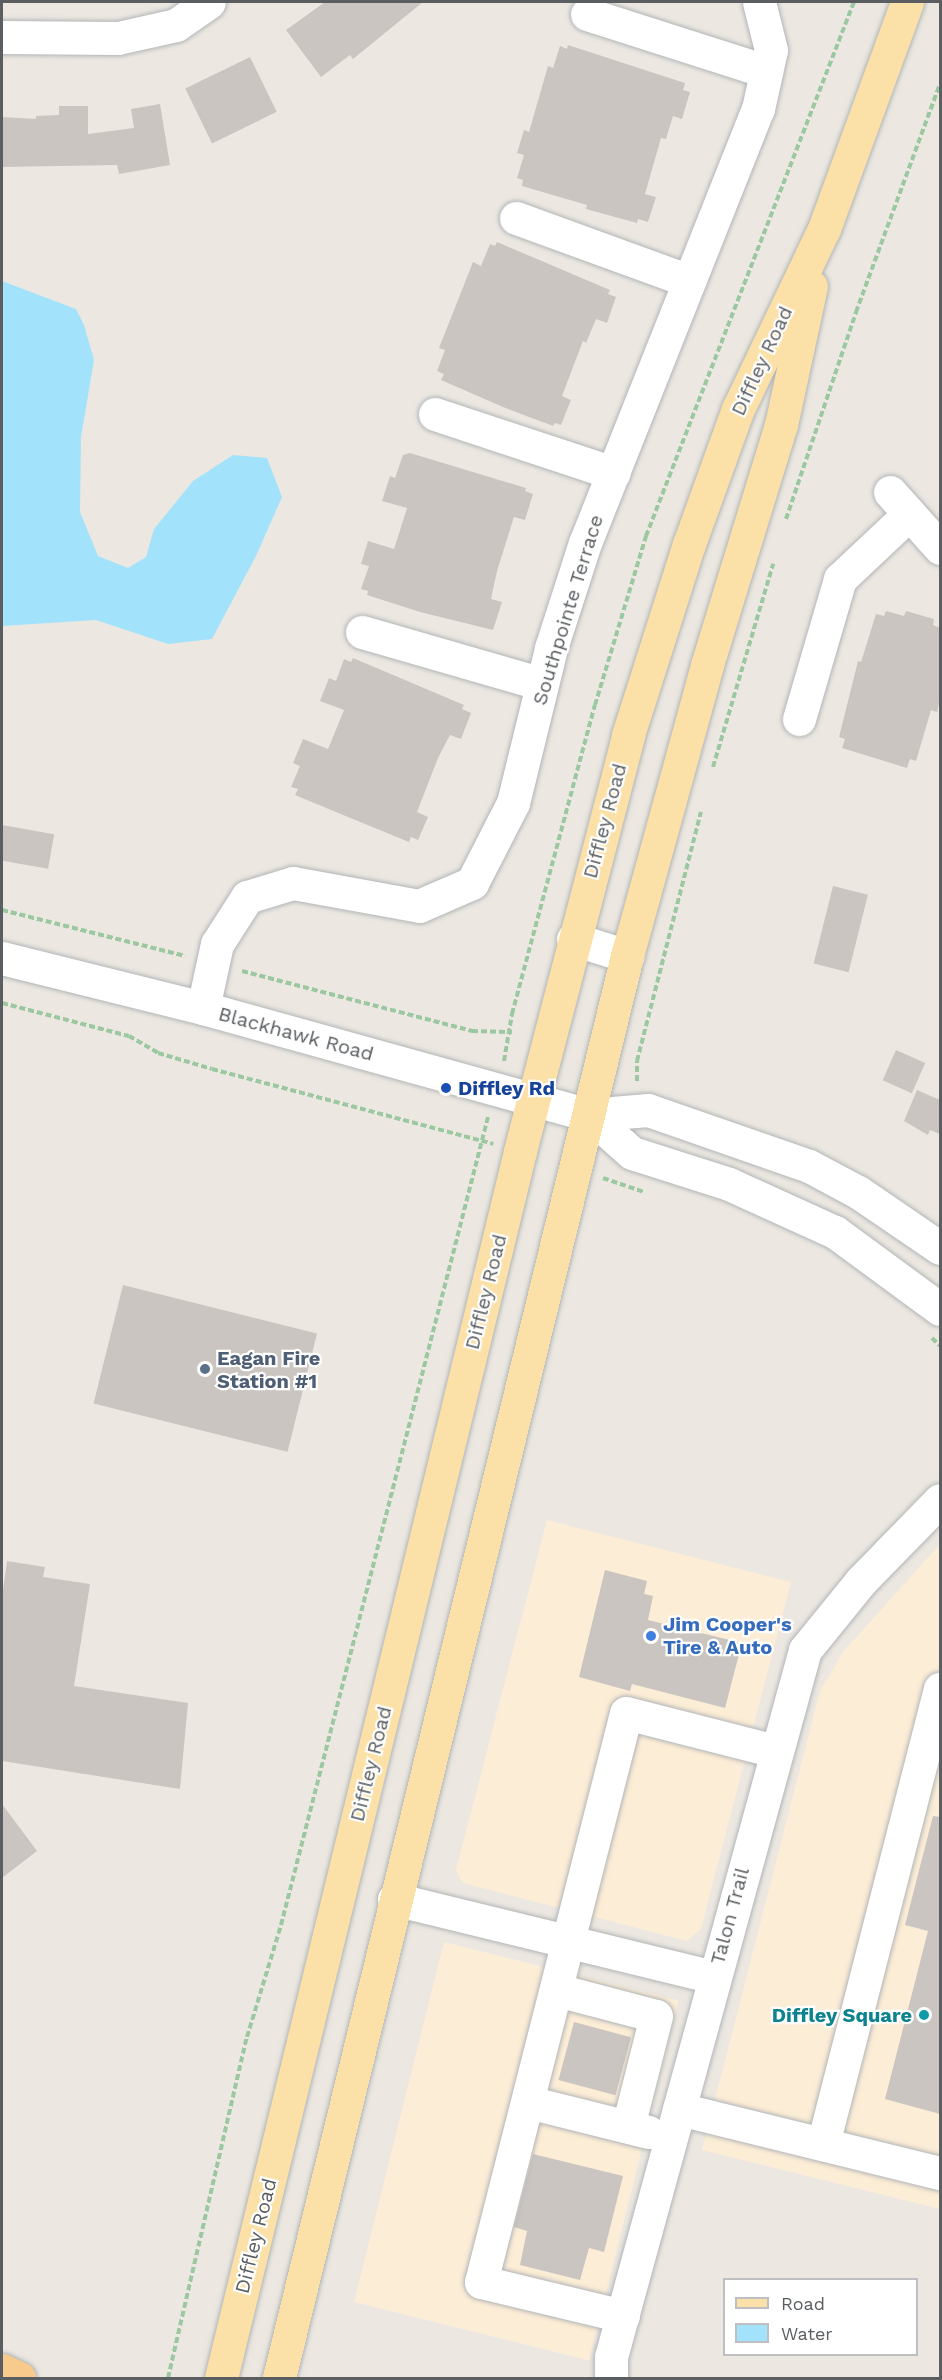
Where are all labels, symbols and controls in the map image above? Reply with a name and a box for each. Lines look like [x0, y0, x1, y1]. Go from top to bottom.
street label: Diffley Road [726, 302, 798, 420]
street label: Southpointe Terrace [528, 512, 608, 708]
street label: Diffley Road [578, 761, 632, 881]
street label: Blackhawk Road [216, 1002, 376, 1066]
place label: Diffley Rd [458, 1076, 555, 1100]
marker: Diffley Rd [439, 1081, 453, 1095]
street label: Diffley Road [460, 1232, 512, 1352]
place label: Eagan Fire Station #1 [217, 1346, 320, 1393]
marker: Eagan Fire Station #1 [198, 1362, 212, 1376]
place label: Jim Cooper's Tire & Auto [663, 1612, 792, 1659]
marker: Jim Cooper's Tire & Auto [644, 1629, 658, 1643]
street label: Diffley Road [345, 1704, 397, 1824]
street label: Talon Trail [705, 1865, 755, 1967]
place label: Diffley Square [771, 2003, 912, 2027]
marker: Diffley Square [917, 2008, 931, 2022]
street label: Diffley Road [230, 2176, 282, 2296]
legend [723, 2278, 918, 2356]
text: Road [781, 2293, 825, 2314]
text: Water [781, 2323, 833, 2344]

